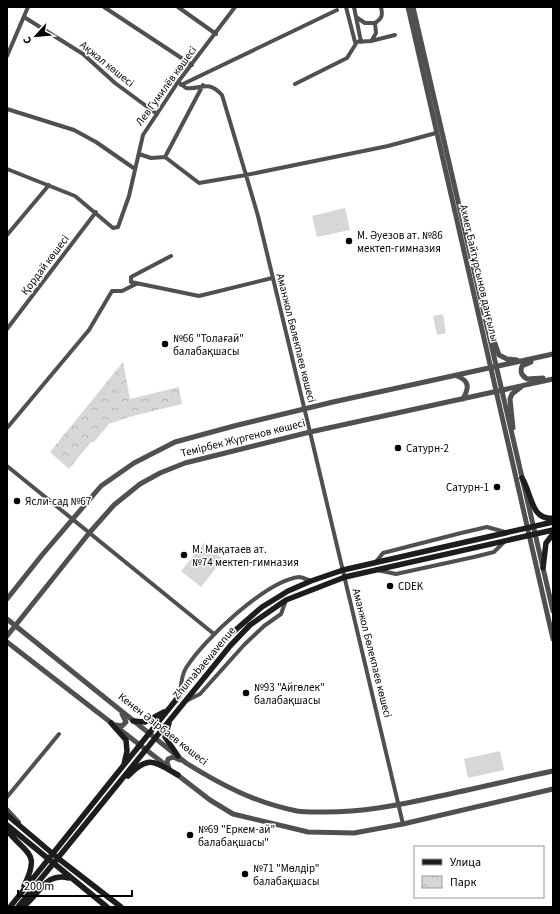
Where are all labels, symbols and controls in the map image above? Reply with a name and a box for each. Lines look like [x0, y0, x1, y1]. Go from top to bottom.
north arrow [16, 16, 56, 56]
text: С [19, 34, 36, 47]
street label: Ақжал көшесі [77, 38, 137, 90]
street label: Лев Гумилёв көшесі [132, 43, 200, 129]
street label: Ахмет Байтұрсынов даңғылы [456, 203, 502, 343]
place label: М. Әуезов ат. №86 мектеп-гимназия [357, 228, 443, 256]
street label: Қордай көшесі [18, 232, 72, 298]
marker: М. Әуезов ат. №86 мектеп-гимназия [344, 236, 354, 246]
street label: Аманжол Бөлекпаев көшесі [273, 272, 319, 404]
place label: №66 "Толағай" балабақшасы [173, 331, 244, 359]
marker: №66 "Толағай" балабақшасы [160, 339, 170, 349]
street label: Темірбек Жүргенов көшесі [179, 415, 307, 461]
place label: Сатурн-2 [406, 441, 449, 456]
marker: Сатурн-2 [393, 443, 403, 453]
place label: Сатурн-1 [446, 480, 489, 495]
marker: Сатурн-1 [492, 482, 502, 492]
place label: Ясли-сад №67 [25, 494, 91, 509]
marker: Ясли-сад №67 [12, 496, 22, 506]
place label: М. Мақатаев ат. №74 мектеп-гимназия [192, 542, 299, 570]
marker: М. Мақатаев ат. №74 мектеп-гимназия [179, 550, 189, 560]
place label: CDEK [398, 579, 424, 594]
marker: CDEK [385, 581, 395, 591]
street label: Аманжол Бөлекпаев көшесі [349, 587, 395, 719]
street label: Zhumabaev avenue [169, 623, 239, 702]
place label: №93 "Айгөлек" балабақшасы [254, 680, 325, 708]
marker: №93 "Айгөлек" балабақшасы [241, 688, 251, 698]
street label: Кенен Әзірбаев көшесі [115, 689, 211, 769]
place label: №69 "Еркем-ай" балабақшасы" [198, 822, 275, 850]
marker: №69 "Еркем-ай" балабақшасы" [185, 830, 195, 840]
legend [414, 846, 544, 898]
text: Улица [450, 854, 481, 871]
place label: №71 "Мөлдір" балабақшасы [253, 861, 319, 889]
marker: №71 "Мөлдір" балабақшасы [240, 869, 250, 879]
scale bar [18, 872, 132, 898]
text: Парк [450, 874, 476, 891]
text: 200 m [24, 878, 54, 895]

